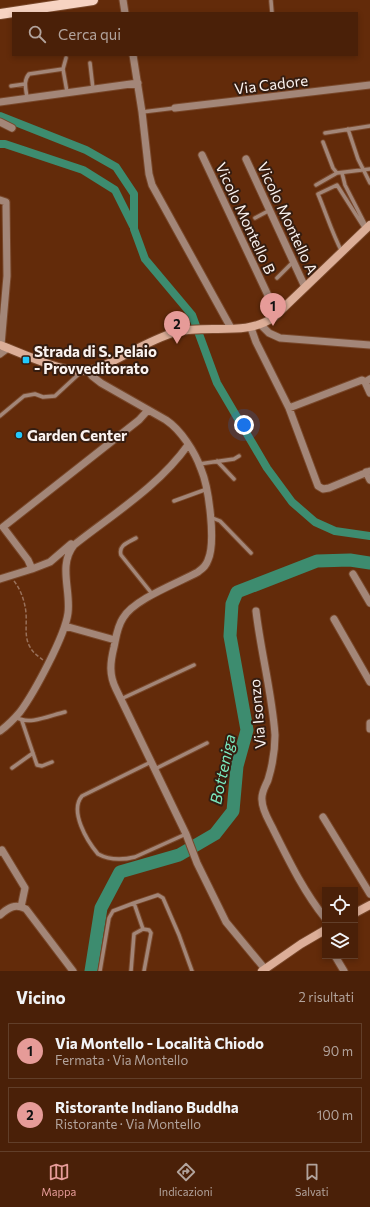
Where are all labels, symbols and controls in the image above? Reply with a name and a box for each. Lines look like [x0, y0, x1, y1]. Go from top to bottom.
search box [12, 12, 358, 56]
icon: search [26, 23, 48, 45]
text: Cerca qui [58, 25, 121, 43]
street label: Via Cadore [233, 71, 309, 97]
street label: Vicolo Montello B [212, 159, 280, 277]
street label: Vicolo Montello A [254, 159, 322, 277]
pin: 1 [260, 293, 286, 326]
pin: 2 [164, 311, 190, 344]
place label: Strada di S. Pelaio - Provveditorato [34, 342, 157, 377]
marker: Strada di S. Pelaio - Provveditorato [21, 355, 31, 365]
your location [234, 415, 254, 435]
place label: Garden Center [27, 426, 127, 444]
marker: Garden Center [14, 430, 24, 440]
street label: Via Isonzo [245, 678, 269, 750]
water label: Botteniga [205, 732, 239, 806]
map controls [322, 887, 358, 959]
button: locate [322, 887, 358, 923]
button: layers [322, 923, 358, 959]
text: Vicino [16, 987, 66, 1008]
text: 2 risultati [298, 989, 354, 1005]
text: Via Montello - Località Chiodo [55, 1034, 264, 1052]
text: 1 [27, 1043, 33, 1059]
text: 90 m [323, 1043, 353, 1059]
text: Fermata · Via Montello [55, 1052, 188, 1068]
text: Ristorante Indiano Buddha [55, 1098, 239, 1116]
text: 2 [26, 1107, 34, 1123]
text: 100 m [317, 1107, 353, 1123]
text: Ristorante · Via Montello [55, 1116, 201, 1132]
tab: Mappa [41, 1161, 76, 1198]
tab: Indicazioni [159, 1161, 213, 1198]
tab: Salvati [295, 1161, 329, 1198]

